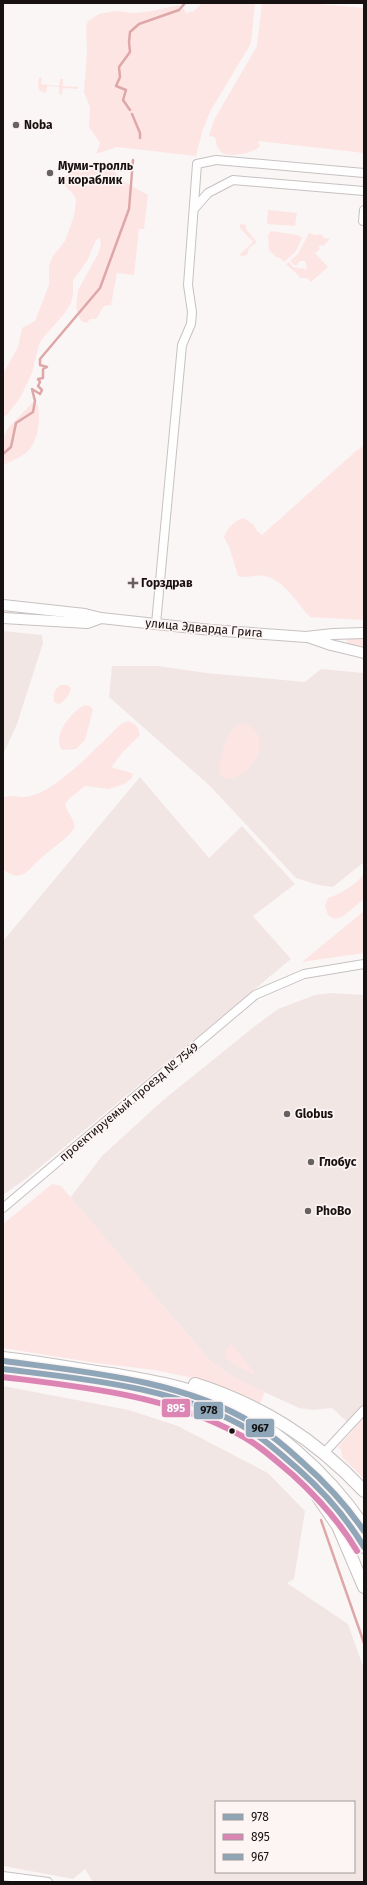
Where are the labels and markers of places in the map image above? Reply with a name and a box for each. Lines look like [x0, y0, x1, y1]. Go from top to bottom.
place label: Noba [24, 118, 53, 132]
marker: Noba [11, 120, 21, 130]
place label: Муми-тролль и кораблик [58, 159, 134, 187]
marker: Муми-тролль и кораблик [45, 168, 55, 178]
place label: Горздрав [141, 576, 193, 590]
marker: Горздрав [128, 578, 138, 588]
place label: Globus [295, 1107, 333, 1121]
marker: Globus [282, 1109, 292, 1119]
place label: Глобус [319, 1155, 357, 1169]
marker: Глобус [306, 1157, 316, 1167]
place label: PhoBo [316, 1204, 351, 1218]
marker: PhoBo [303, 1206, 313, 1216]
unlabelled marker [227, 1426, 237, 1436]

